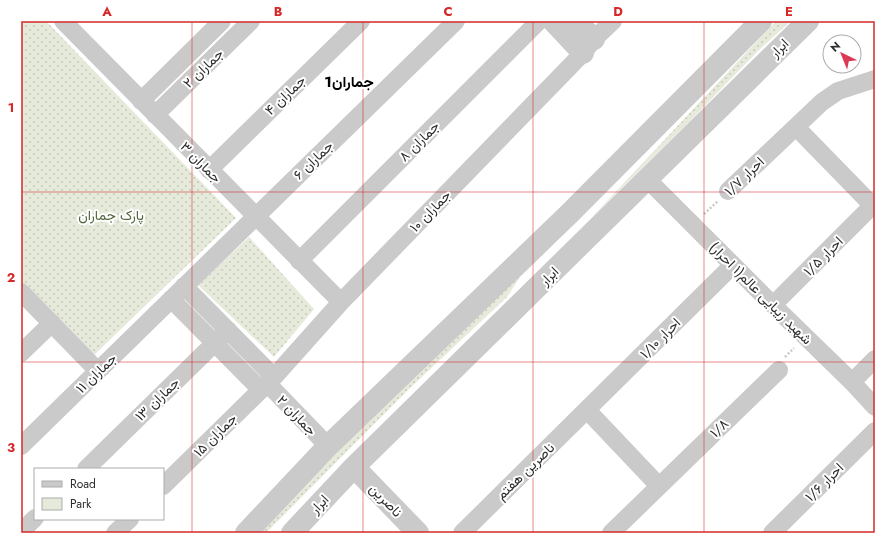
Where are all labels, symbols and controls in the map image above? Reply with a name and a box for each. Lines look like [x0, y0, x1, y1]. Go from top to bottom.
text: A [101, 2, 112, 21]
text: B [274, 2, 283, 21]
text: C [443, 2, 453, 21]
text: D [613, 2, 623, 21]
text: E [785, 2, 793, 21]
street label: ابرار [764, 34, 793, 63]
north arrow [822, 34, 862, 74]
text: N [827, 38, 844, 56]
street label: جماران ۲ [178, 44, 228, 92]
street label: جماران ۴ [260, 70, 310, 120]
district label: جماران1 [324, 71, 374, 93]
text: 1 [8, 98, 14, 117]
street label: جماران ۸ [394, 116, 444, 166]
street label: جماران ۶ [289, 136, 337, 184]
street label: جماران ۳ [176, 137, 226, 187]
street label: ۱/۷ احرار [719, 152, 769, 200]
street label: جماران ۱۰ [405, 185, 455, 237]
park label: پارک جماران [78, 205, 144, 225]
street label: ۱/۵ احرار [799, 232, 847, 280]
street label: شهید زیبایی عالم(۱ احرار) [705, 237, 817, 349]
street label: ابرار [534, 262, 563, 291]
text: 2 [7, 268, 15, 287]
street label: ۱/۱۰ احرار [635, 313, 685, 363]
street label: جماران ۱۱ [71, 348, 121, 398]
street label: جماران ۱۳ [130, 373, 184, 425]
street label: جماران ۲ [273, 390, 321, 440]
street label: جماران ۱۵ [189, 409, 241, 461]
street label: ۱/۸ [705, 414, 733, 442]
text: 3 [7, 438, 15, 457]
street label: ناصرین هفتم [491, 438, 559, 504]
street label: ۱/۶ احرار [800, 458, 848, 506]
legend [34, 468, 164, 520]
text: Road [70, 475, 96, 493]
street label: ناصرین [365, 479, 407, 521]
street label: ابرار [304, 490, 333, 519]
text: Park [70, 495, 92, 513]

